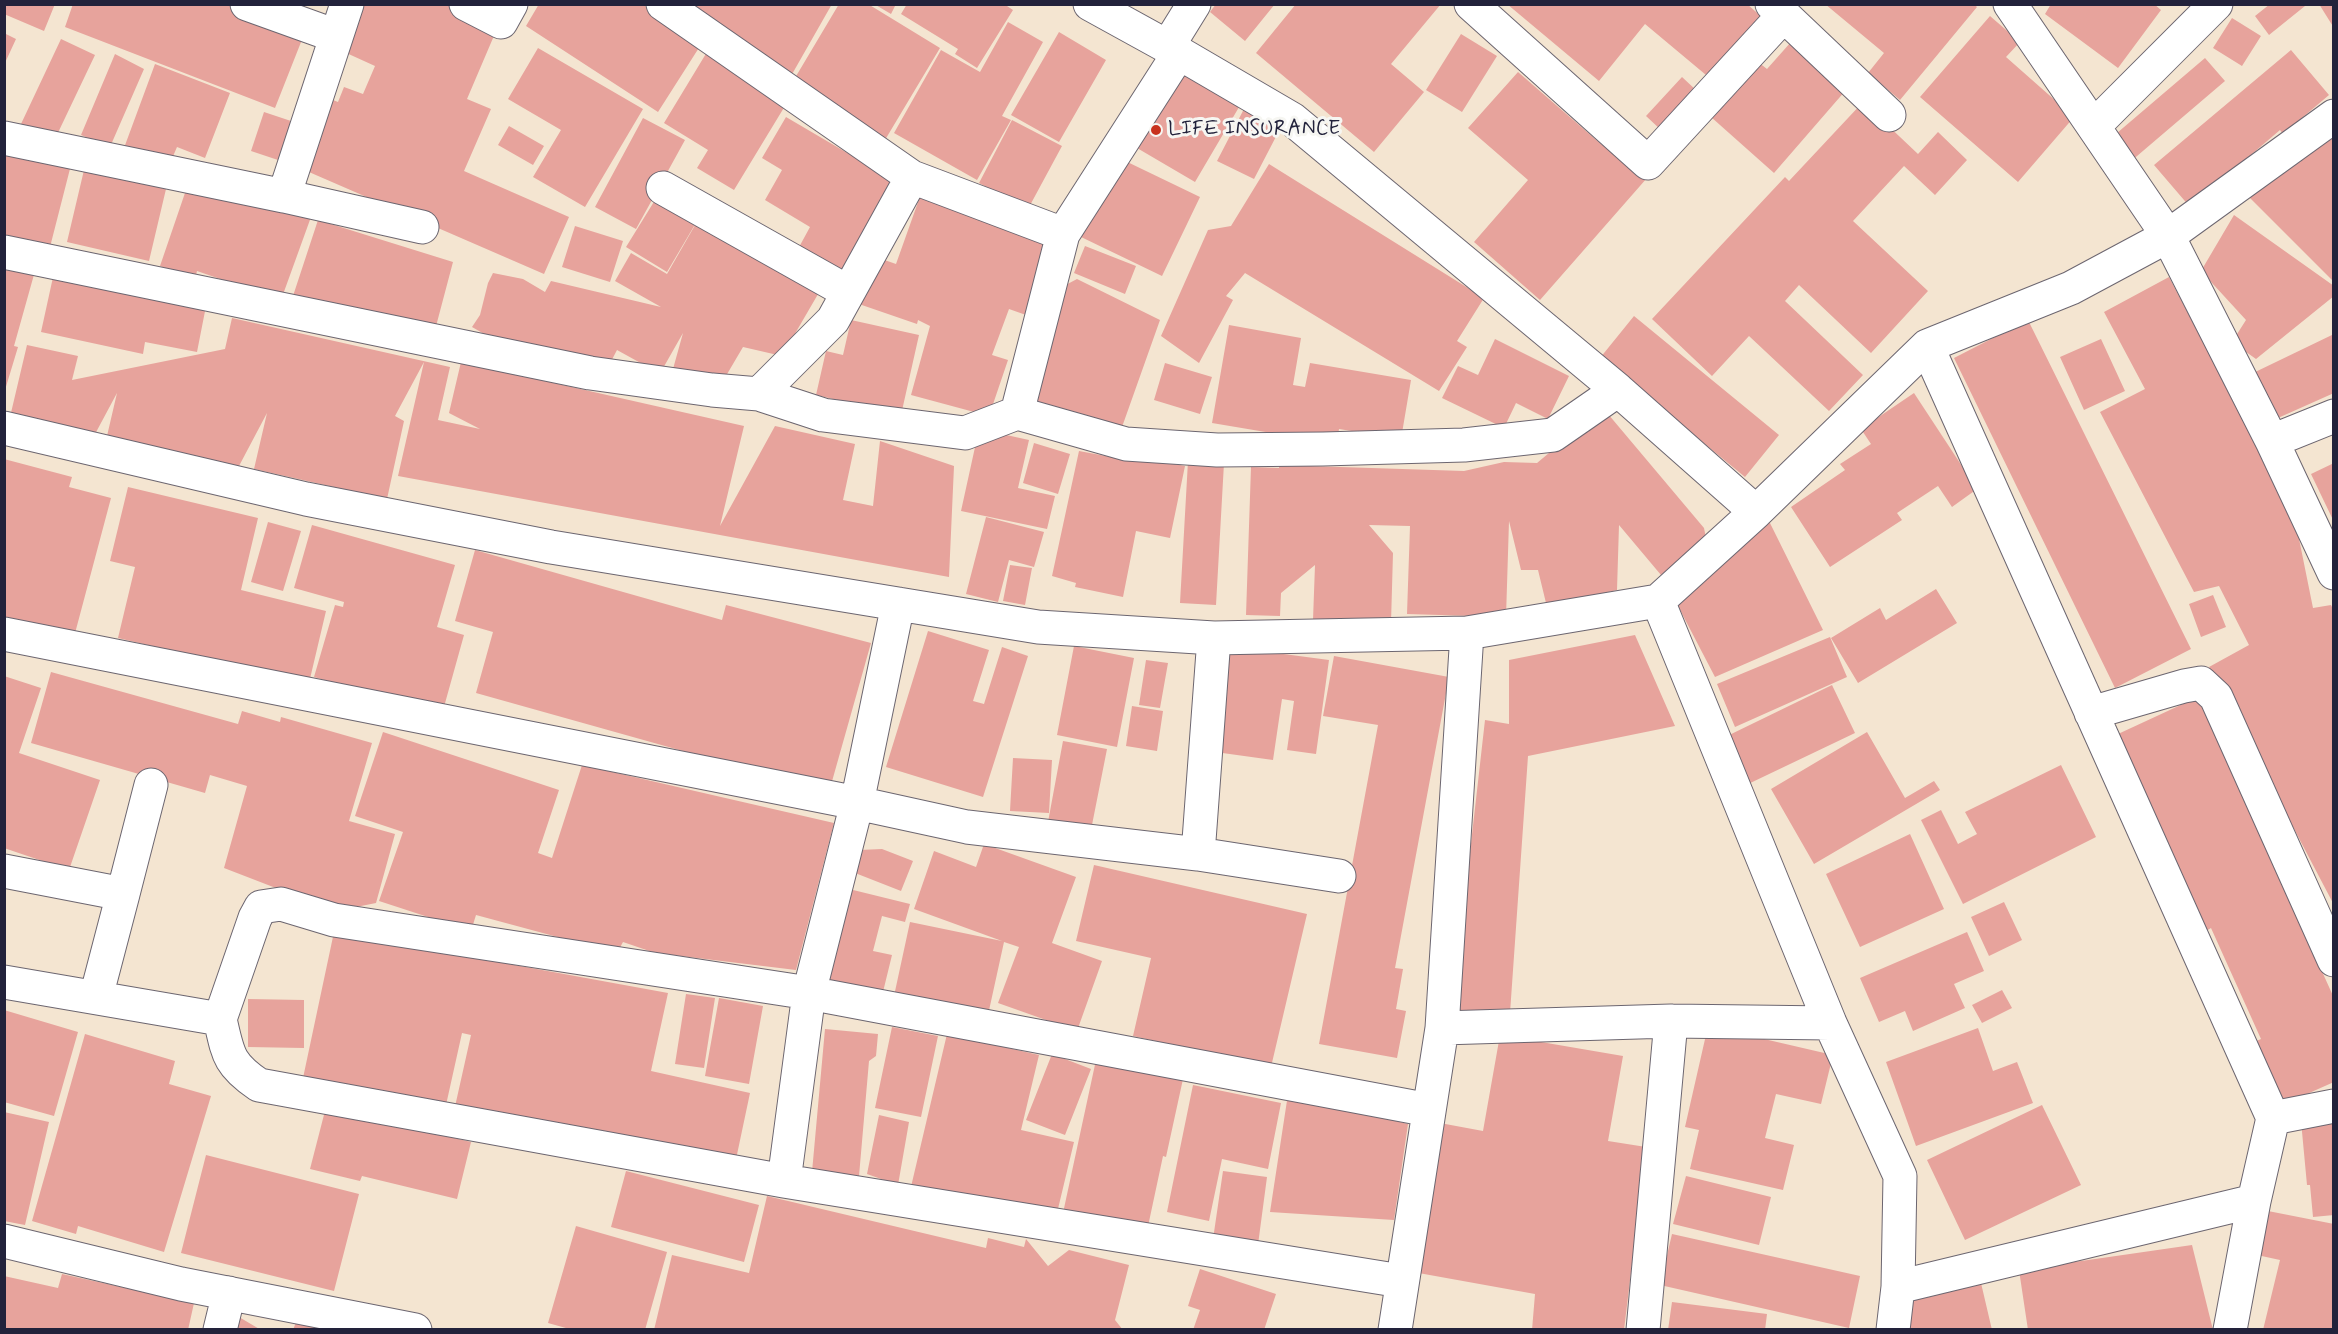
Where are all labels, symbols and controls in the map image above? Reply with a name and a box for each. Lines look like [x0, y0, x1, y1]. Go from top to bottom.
place label: LIFE INSURANCE [1168, 117, 1340, 143]
marker: LIFE INSURANCE [1149, 123, 1163, 137]

